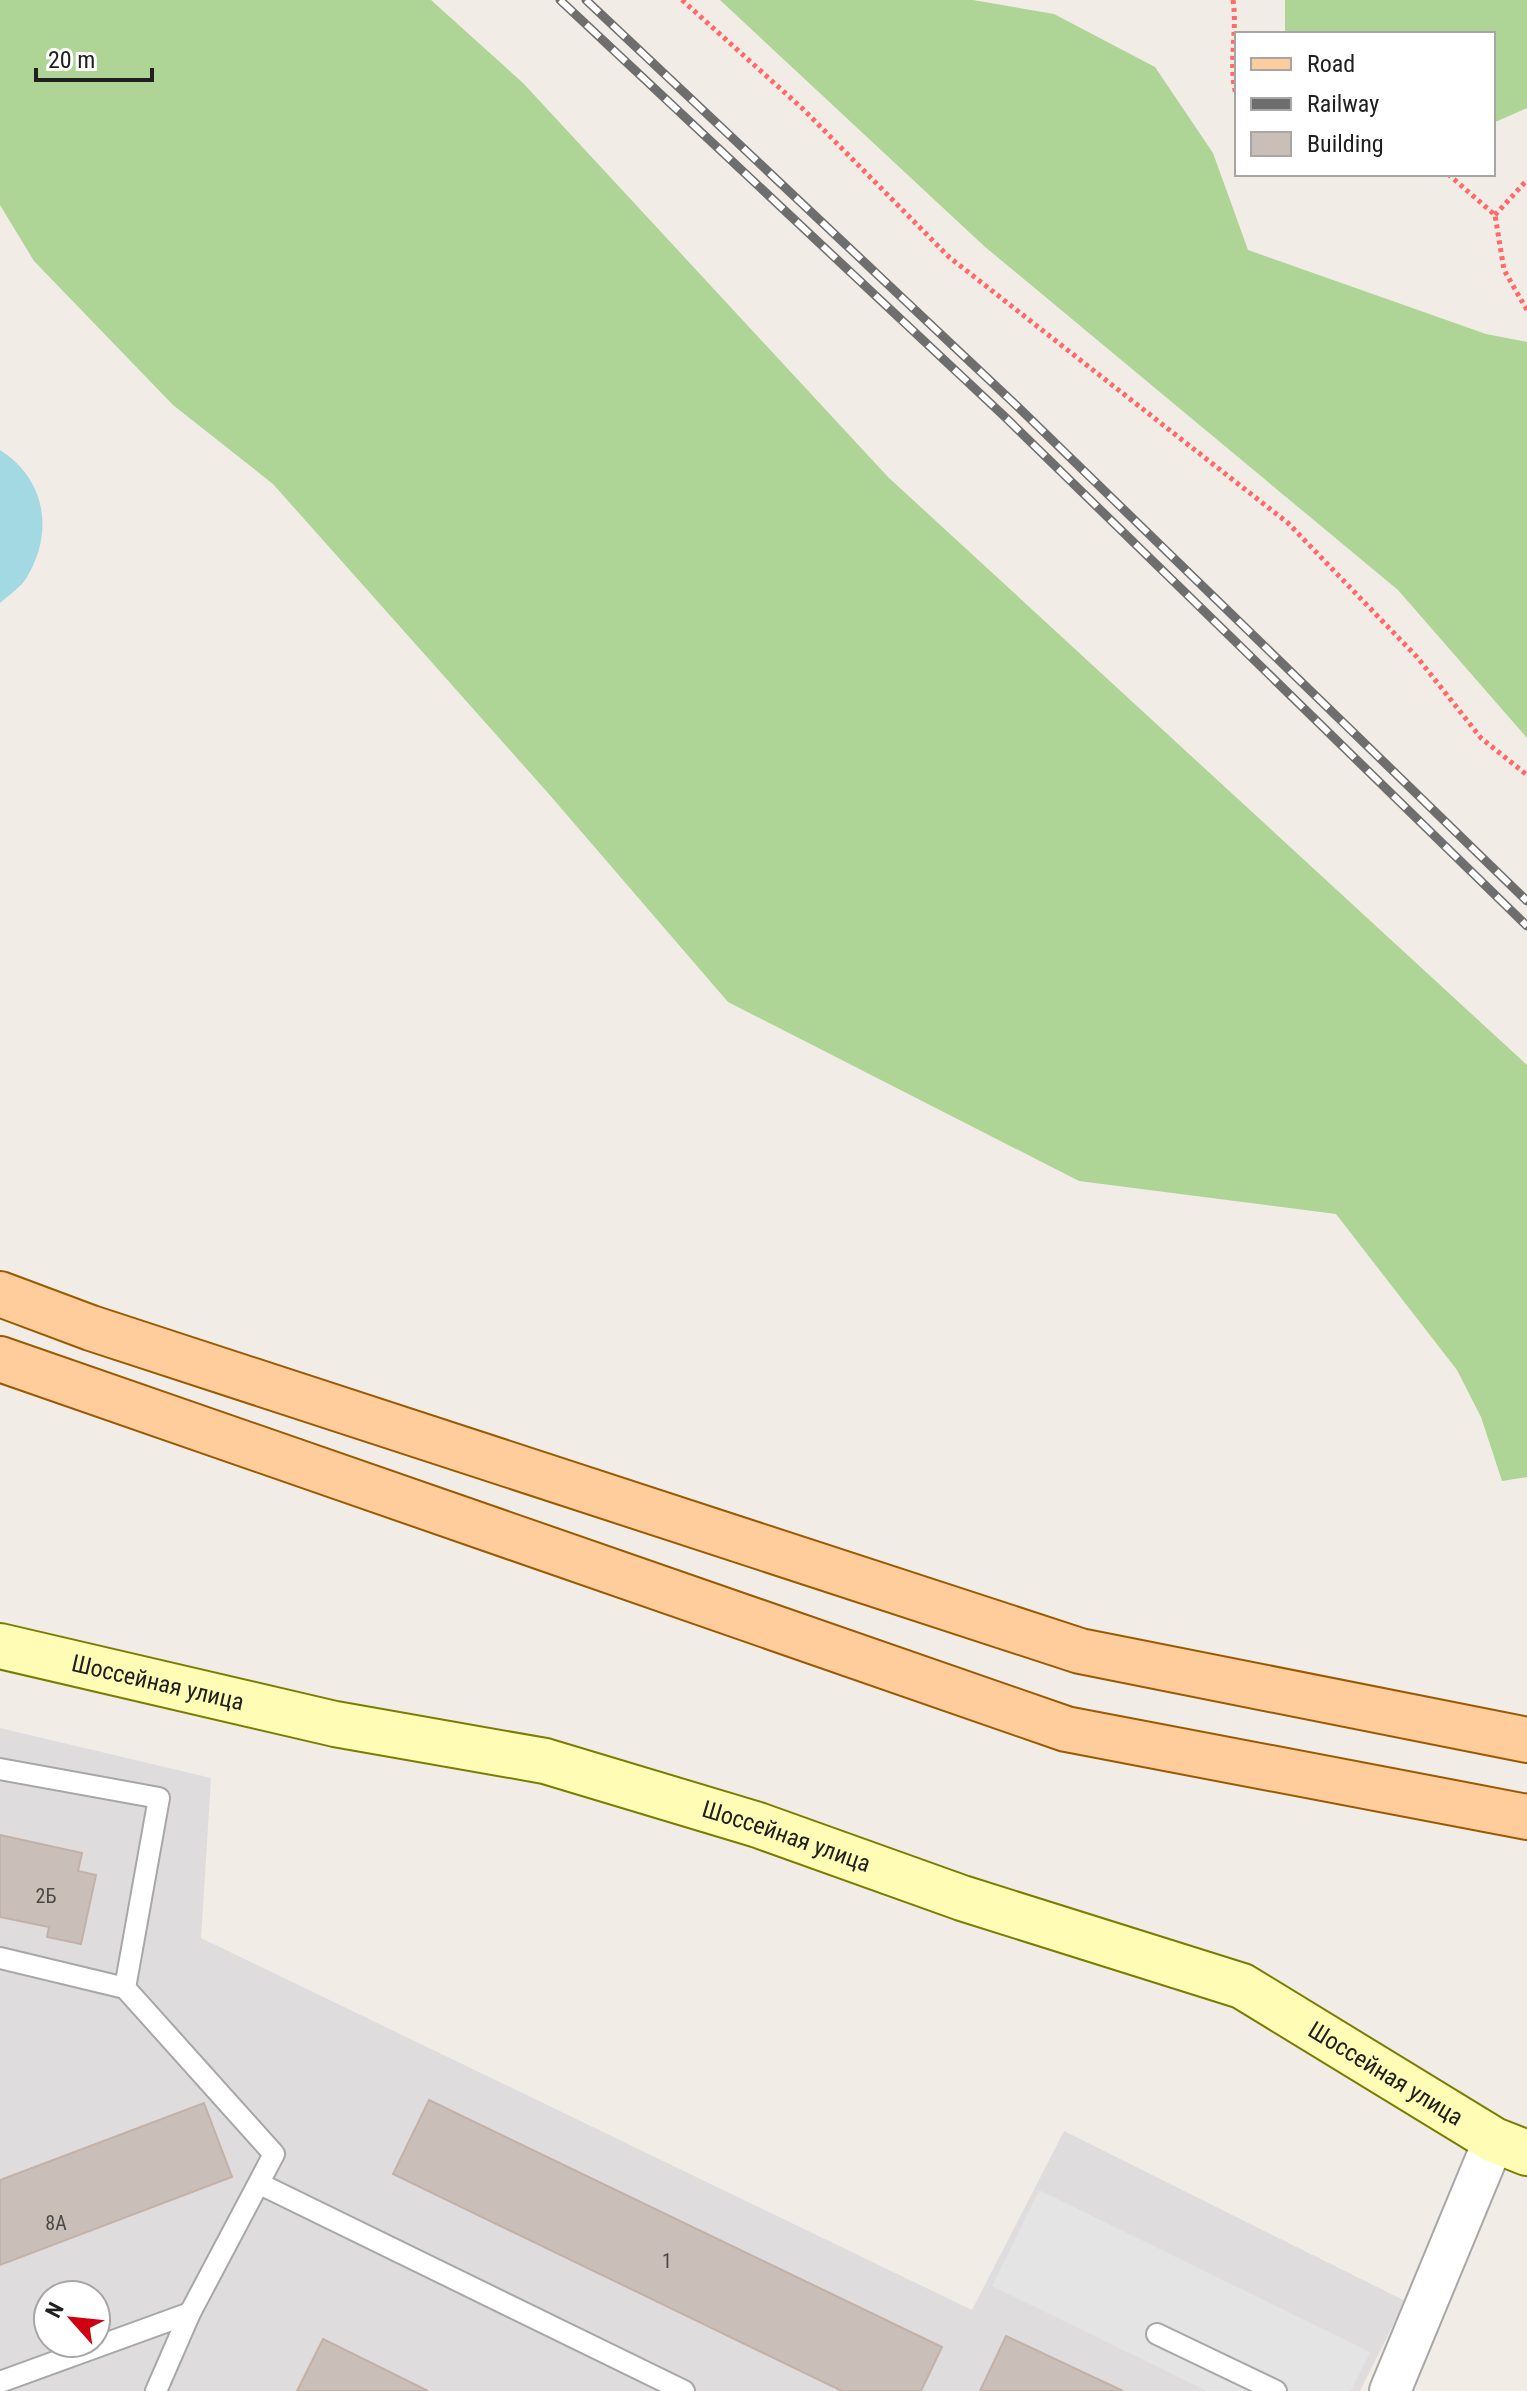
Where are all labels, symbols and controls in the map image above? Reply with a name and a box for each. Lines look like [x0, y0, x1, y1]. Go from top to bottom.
scale bar [36, 32, 152, 82]
legend [1235, 32, 1495, 176]
text: 20 m [48, 46, 95, 74]
text: Road [1307, 50, 1355, 78]
text: Railway [1307, 90, 1379, 118]
text: Building [1307, 130, 1384, 158]
street label: Шоссейная улица [69, 1649, 247, 1716]
street label: Шоссейная улица [699, 1795, 874, 1878]
house number: 2Б [36, 1884, 56, 1908]
street label: Шоссейная улица [1303, 2016, 1468, 2132]
house number: 8А [45, 2211, 67, 2235]
house number: 1 [662, 2249, 672, 2273]
north arrow [32, 2279, 112, 2359]
text: N [40, 2298, 69, 2322]

